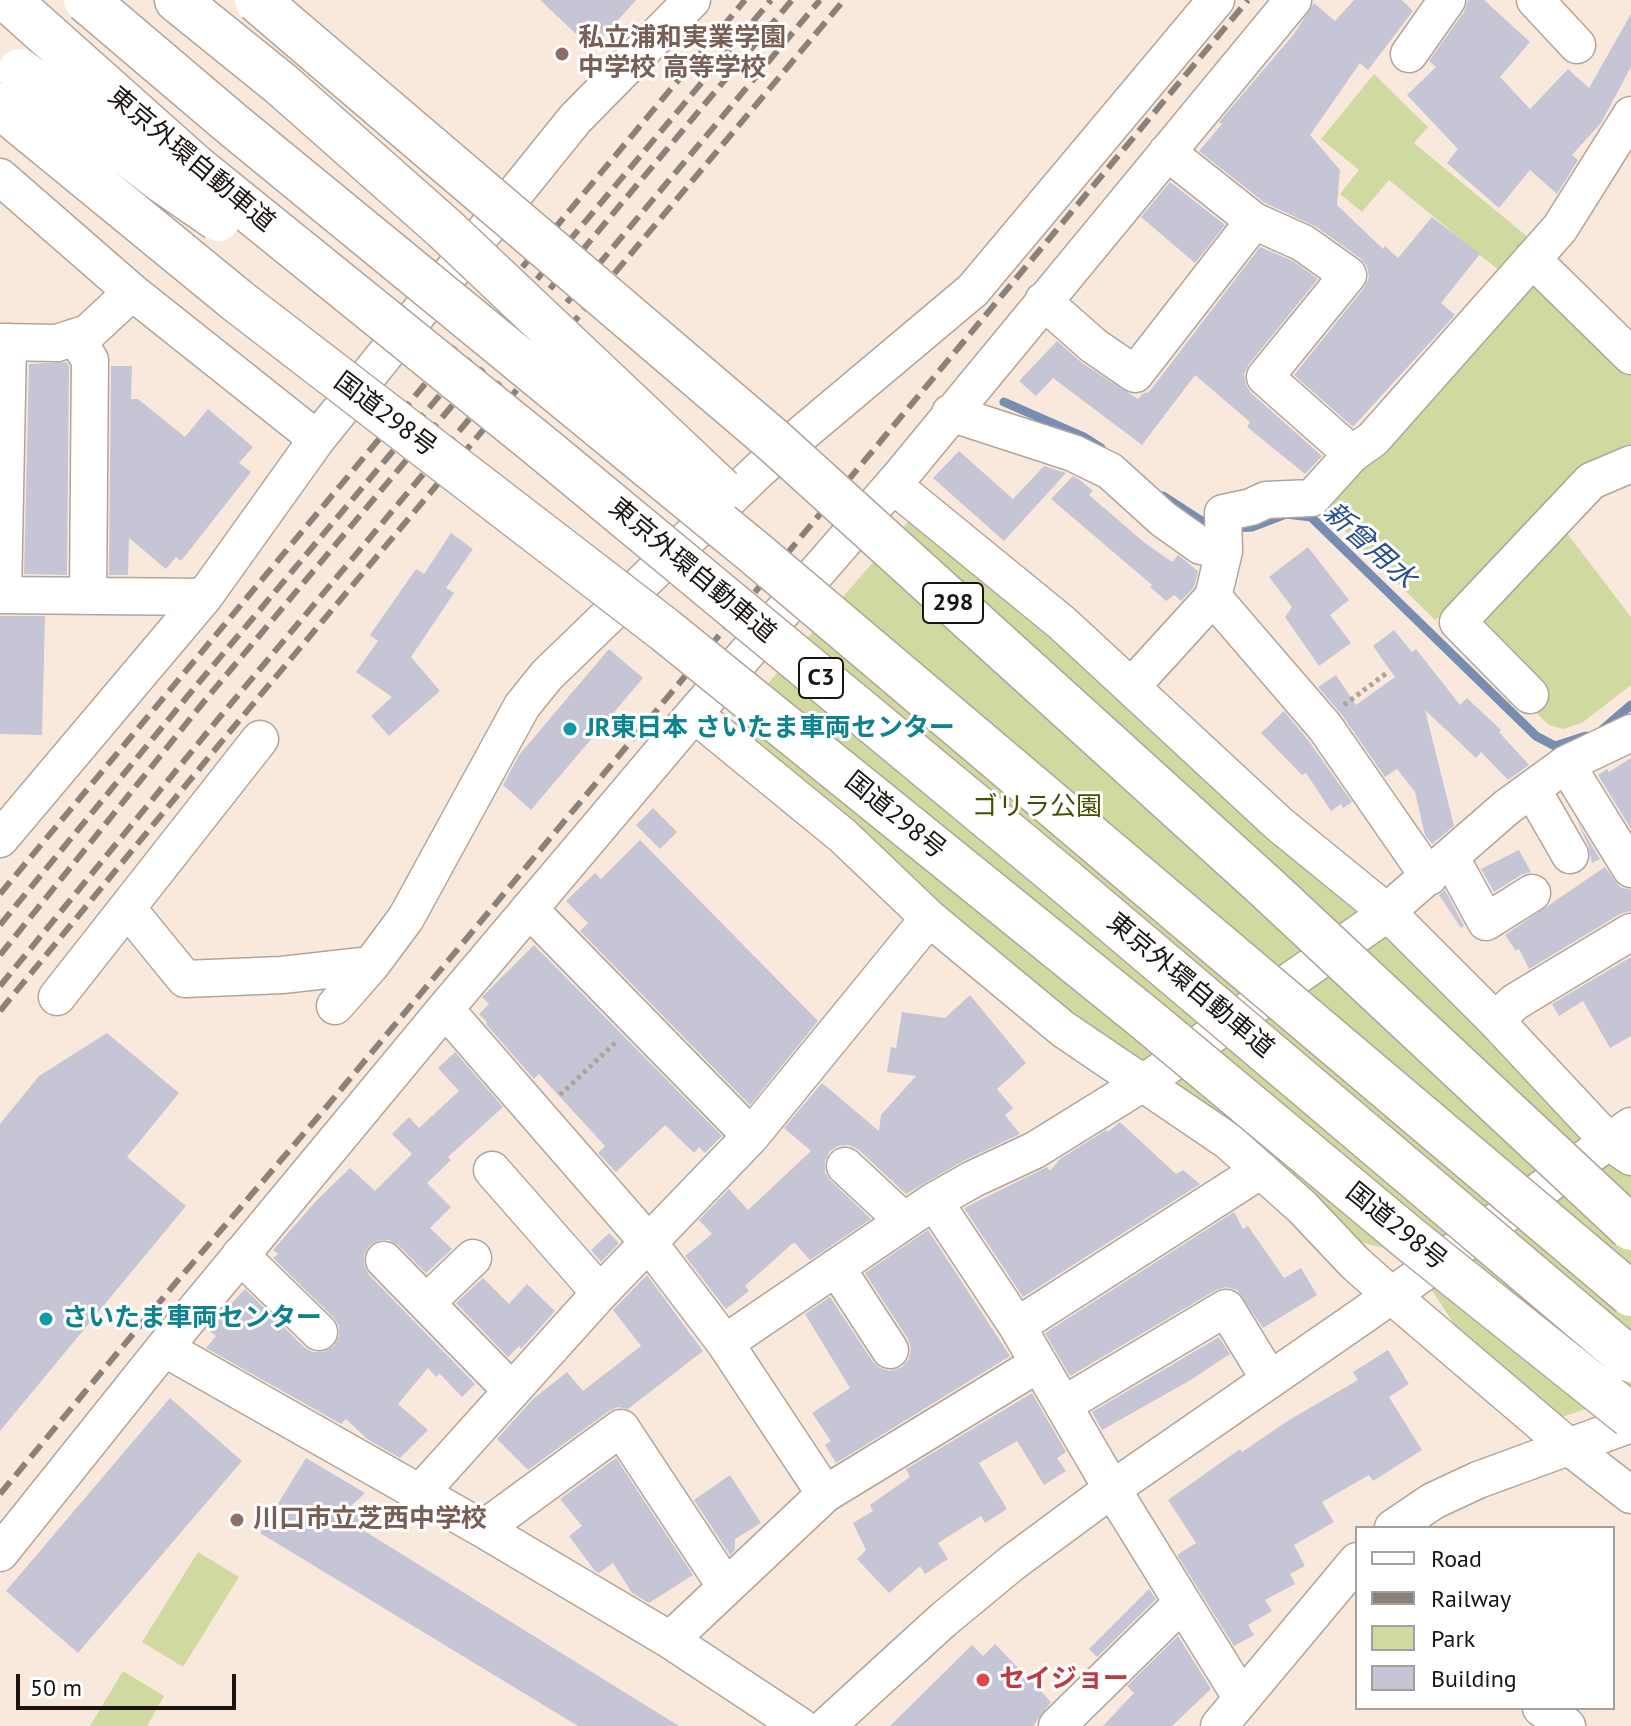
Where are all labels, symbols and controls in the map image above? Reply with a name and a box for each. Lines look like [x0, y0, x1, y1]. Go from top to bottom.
place label: 私立浦和実業学園 中学校 高等学校 [578, 23, 786, 84]
marker: 私立浦和実業学園 中学校 高等学校 [553, 45, 571, 63]
street label: 東京外環自動車道 [101, 81, 281, 239]
street label: 国道298号 [327, 366, 443, 464]
street label: 東京外環自動車道 [602, 492, 782, 650]
water label: 新曾用水 [1316, 496, 1422, 596]
road number: 298 [923, 583, 983, 623]
road number: C3 [799, 658, 843, 698]
place label: JR東日本 さいたま車両センター [586, 713, 955, 745]
marker: JR東日本 さいたま車両センター [561, 720, 579, 738]
street label: 国道298号 [838, 766, 952, 866]
park label: ゴリラ公園 [972, 792, 1102, 824]
street label: 東京外環自動車道 [1100, 907, 1280, 1065]
street label: 国道298号 [1339, 1177, 1453, 1277]
place label: さいたま車両センター [62, 1303, 322, 1335]
marker: さいたま車両センター [37, 1310, 55, 1328]
place label: 川口市立芝西中学校 [253, 1504, 487, 1536]
marker: 川口市立芝西中学校 [228, 1511, 246, 1529]
legend [1355, 1526, 1615, 1710]
text: Road [1431, 1543, 1482, 1574]
text: Railway [1431, 1583, 1511, 1614]
text: Park [1431, 1623, 1475, 1654]
scale bar [20, 1658, 240, 1708]
text: Building [1431, 1663, 1517, 1694]
place label: セイジョー [999, 1664, 1129, 1696]
marker: セイジョー [974, 1671, 992, 1689]
text: 50 m [30, 1672, 82, 1703]

